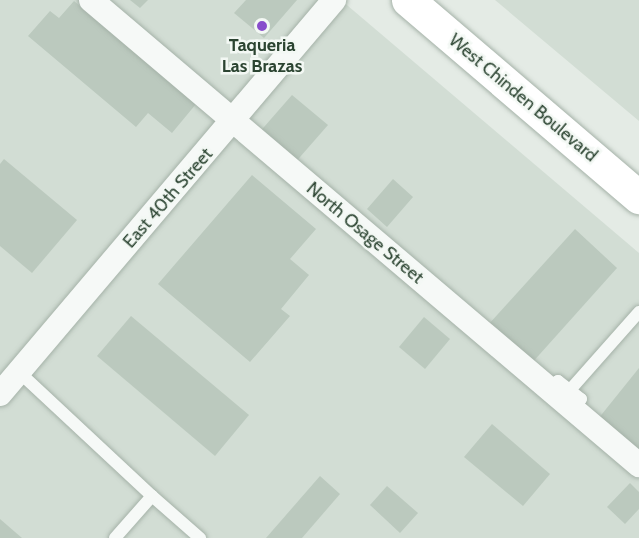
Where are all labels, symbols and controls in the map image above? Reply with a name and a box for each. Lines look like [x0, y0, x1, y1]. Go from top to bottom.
marker: Taqueria Las Brazas [255, 19, 269, 33]
street label: West Chinden Boulevard [444, 30, 602, 166]
place label: Taqueria Las Brazas [222, 35, 302, 78]
street label: East 40th Street [119, 144, 217, 252]
street label: North Osage Street [302, 178, 428, 288]

